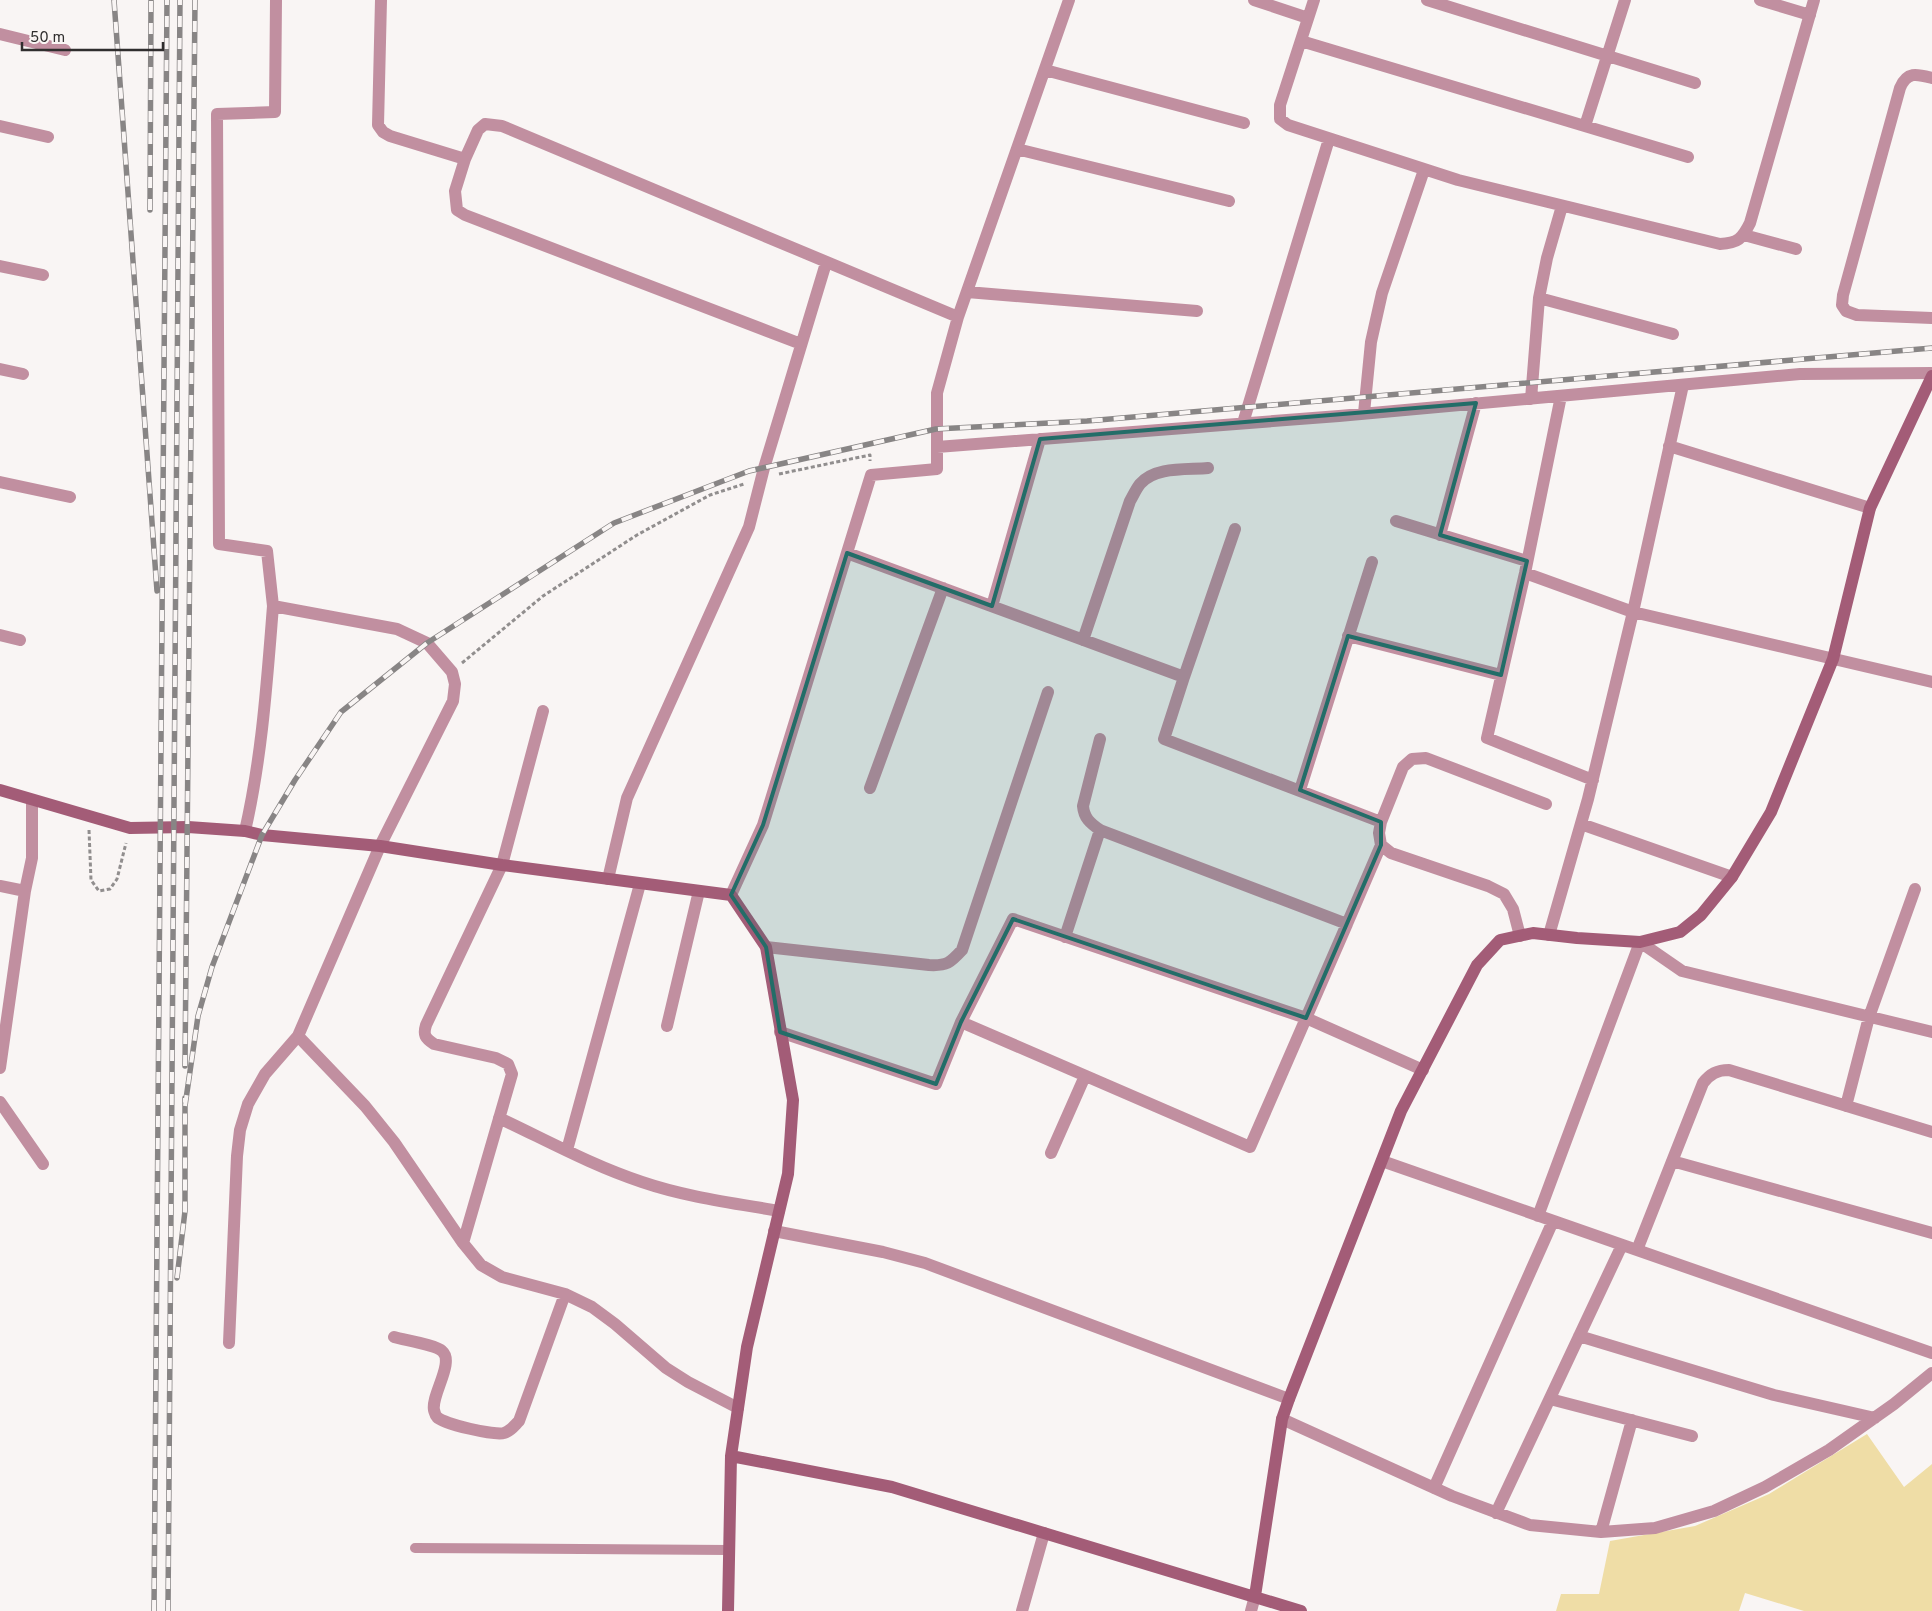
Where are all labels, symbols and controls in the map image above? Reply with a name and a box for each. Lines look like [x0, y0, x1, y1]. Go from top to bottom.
scale bar [22, 20, 164, 52]
text: 50 m [30, 29, 65, 48]

